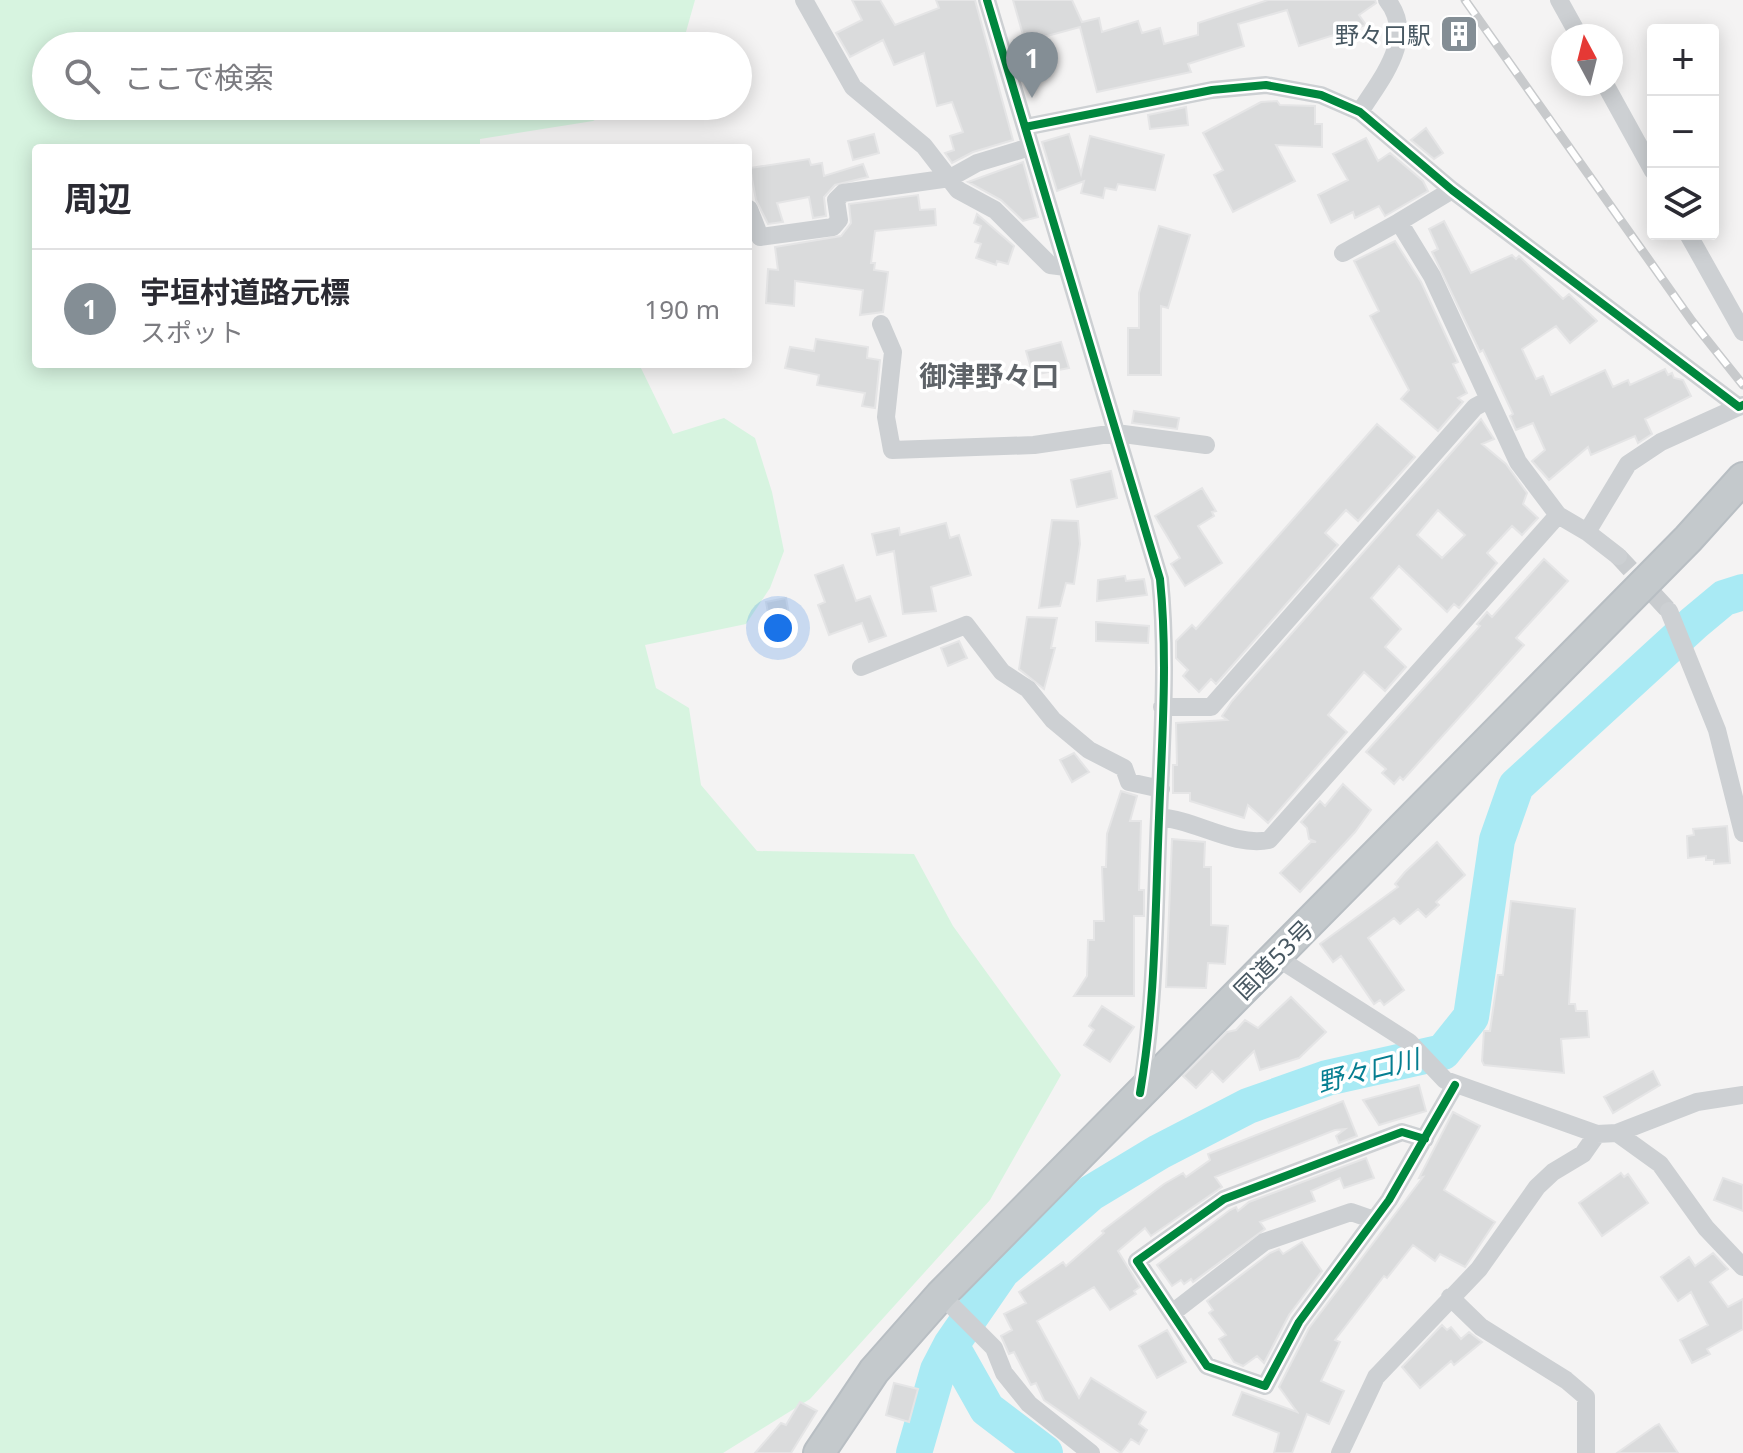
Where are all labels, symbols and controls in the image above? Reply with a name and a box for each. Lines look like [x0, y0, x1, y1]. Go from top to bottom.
building icon: 野々口駅 [1438, 13, 1480, 55]
place label: 野々口駅 [1335, 18, 1431, 51]
north arrow [1551, 24, 1623, 96]
map controls [1647, 24, 1719, 240]
button: + [1647, 24, 1719, 96]
search box [32, 32, 752, 120]
pin: 1 [1006, 32, 1058, 98]
icon: search [60, 54, 104, 98]
text: ここで検索 [124, 57, 274, 98]
button: − [1647, 96, 1719, 168]
button: layers [1647, 168, 1719, 240]
text: 周辺 [64, 175, 132, 221]
text: 宇垣村道路元標 [140, 271, 350, 312]
text: 1 [83, 291, 97, 327]
text: 190 m [644, 291, 720, 327]
text: スポット [140, 314, 244, 350]
district label: 御津野々口 [919, 356, 1059, 394]
your location [758, 608, 798, 648]
street label: 国道53号 [1226, 912, 1320, 1006]
water label: 野々口川 [1313, 1039, 1426, 1100]

